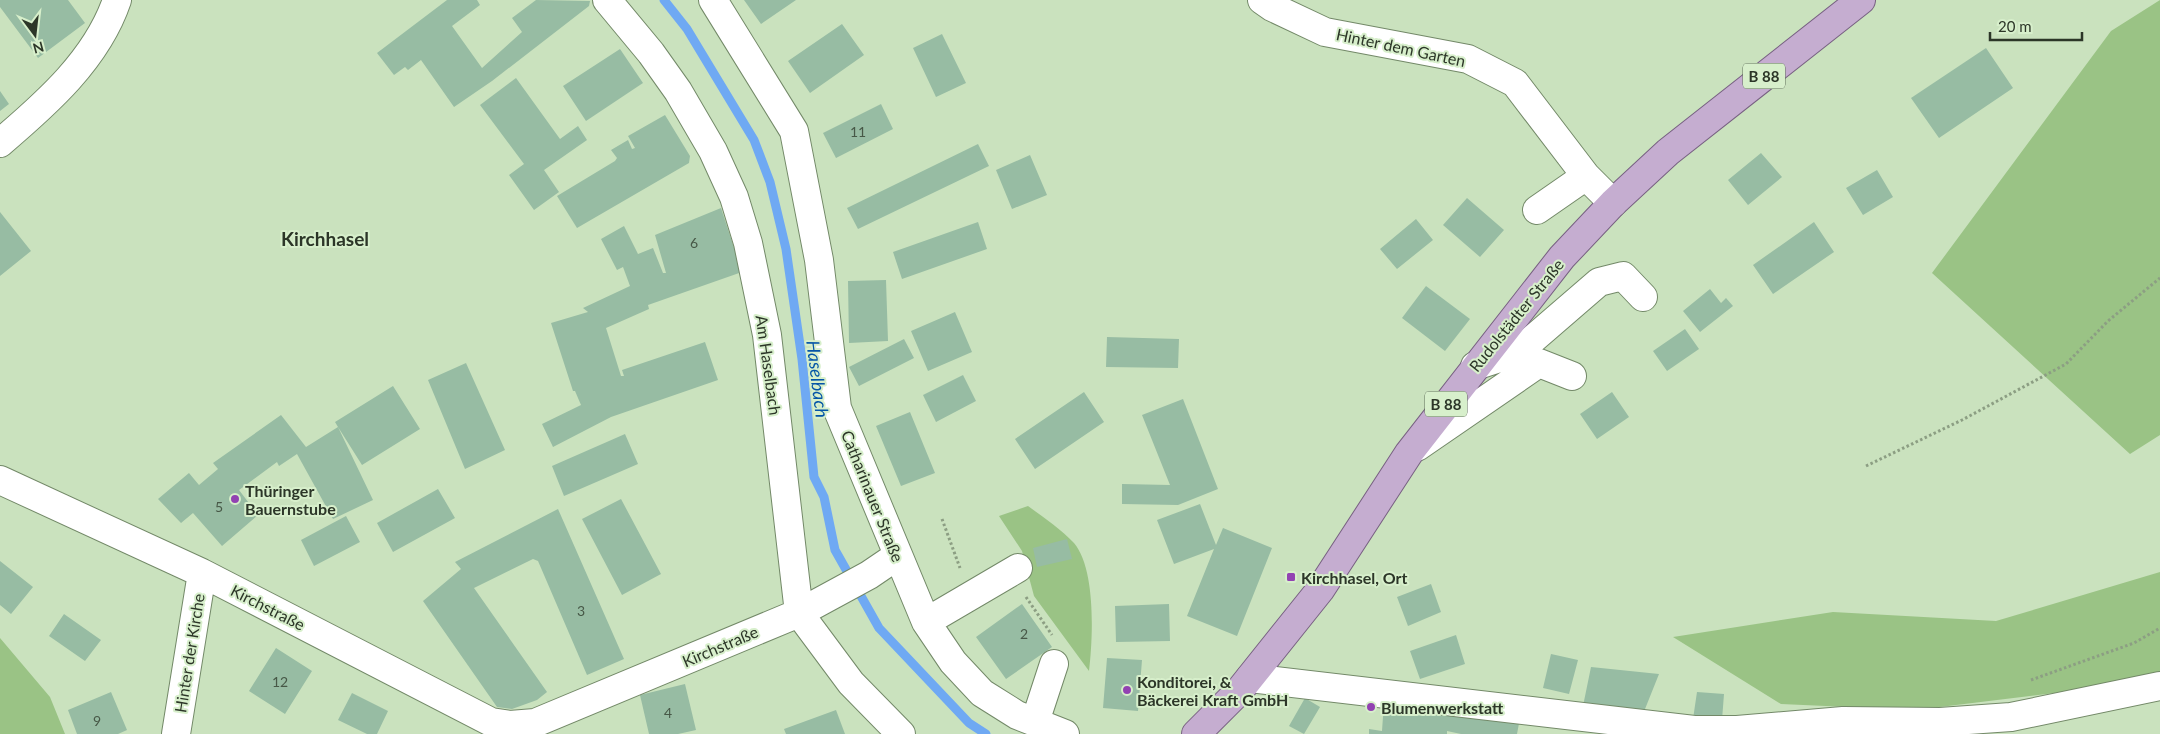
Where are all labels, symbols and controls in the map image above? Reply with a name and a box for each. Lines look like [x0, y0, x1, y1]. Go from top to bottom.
north arrow [10, 10, 60, 60]
scale bar [1990, 10, 2082, 42]
text: 20 m [1998, 17, 2032, 35]
street label: Hinter dem Garten [1335, 24, 1467, 70]
text: N [31, 38, 46, 58]
road number: B 88 [1743, 64, 1785, 88]
house number: 11 [850, 123, 866, 140]
district label: Kirchhasel [281, 227, 369, 250]
house number: 6 [690, 234, 698, 251]
street label: Rudolstädter Straße [1465, 255, 1567, 375]
street label: Am Haselbach [753, 314, 785, 416]
water label: Haselbach [802, 339, 834, 419]
road number: B 88 [1425, 392, 1467, 416]
street label: Catharinauer Straße [838, 427, 908, 565]
place label: Thüringer Bauernstube [245, 481, 336, 518]
marker: Thüringer Bauernstube [229, 493, 241, 505]
house number: 5 [215, 498, 223, 515]
place label: Kirchhasel, Ort [1301, 568, 1408, 587]
marker: Kirchhasel, Ort [1285, 571, 1297, 583]
street label: Kirchstraße [228, 580, 308, 634]
street label: Hinter der Kirche [170, 592, 208, 714]
house number: 3 [577, 602, 585, 619]
street label: Kirchstraße [679, 622, 761, 670]
house number: 2 [1020, 625, 1028, 642]
place label: Konditorei, & Bäckerei Kraft GmbH [1137, 672, 1288, 709]
house number: 12 [272, 673, 288, 690]
marker: Konditorei, & Bäckerei Kraft GmbH [1121, 684, 1133, 696]
place label: Blumenwerkstatt [1381, 698, 1504, 717]
marker: Blumenwerkstatt [1365, 701, 1377, 713]
house number: 4 [664, 704, 672, 721]
house number: 9 [93, 712, 101, 729]

